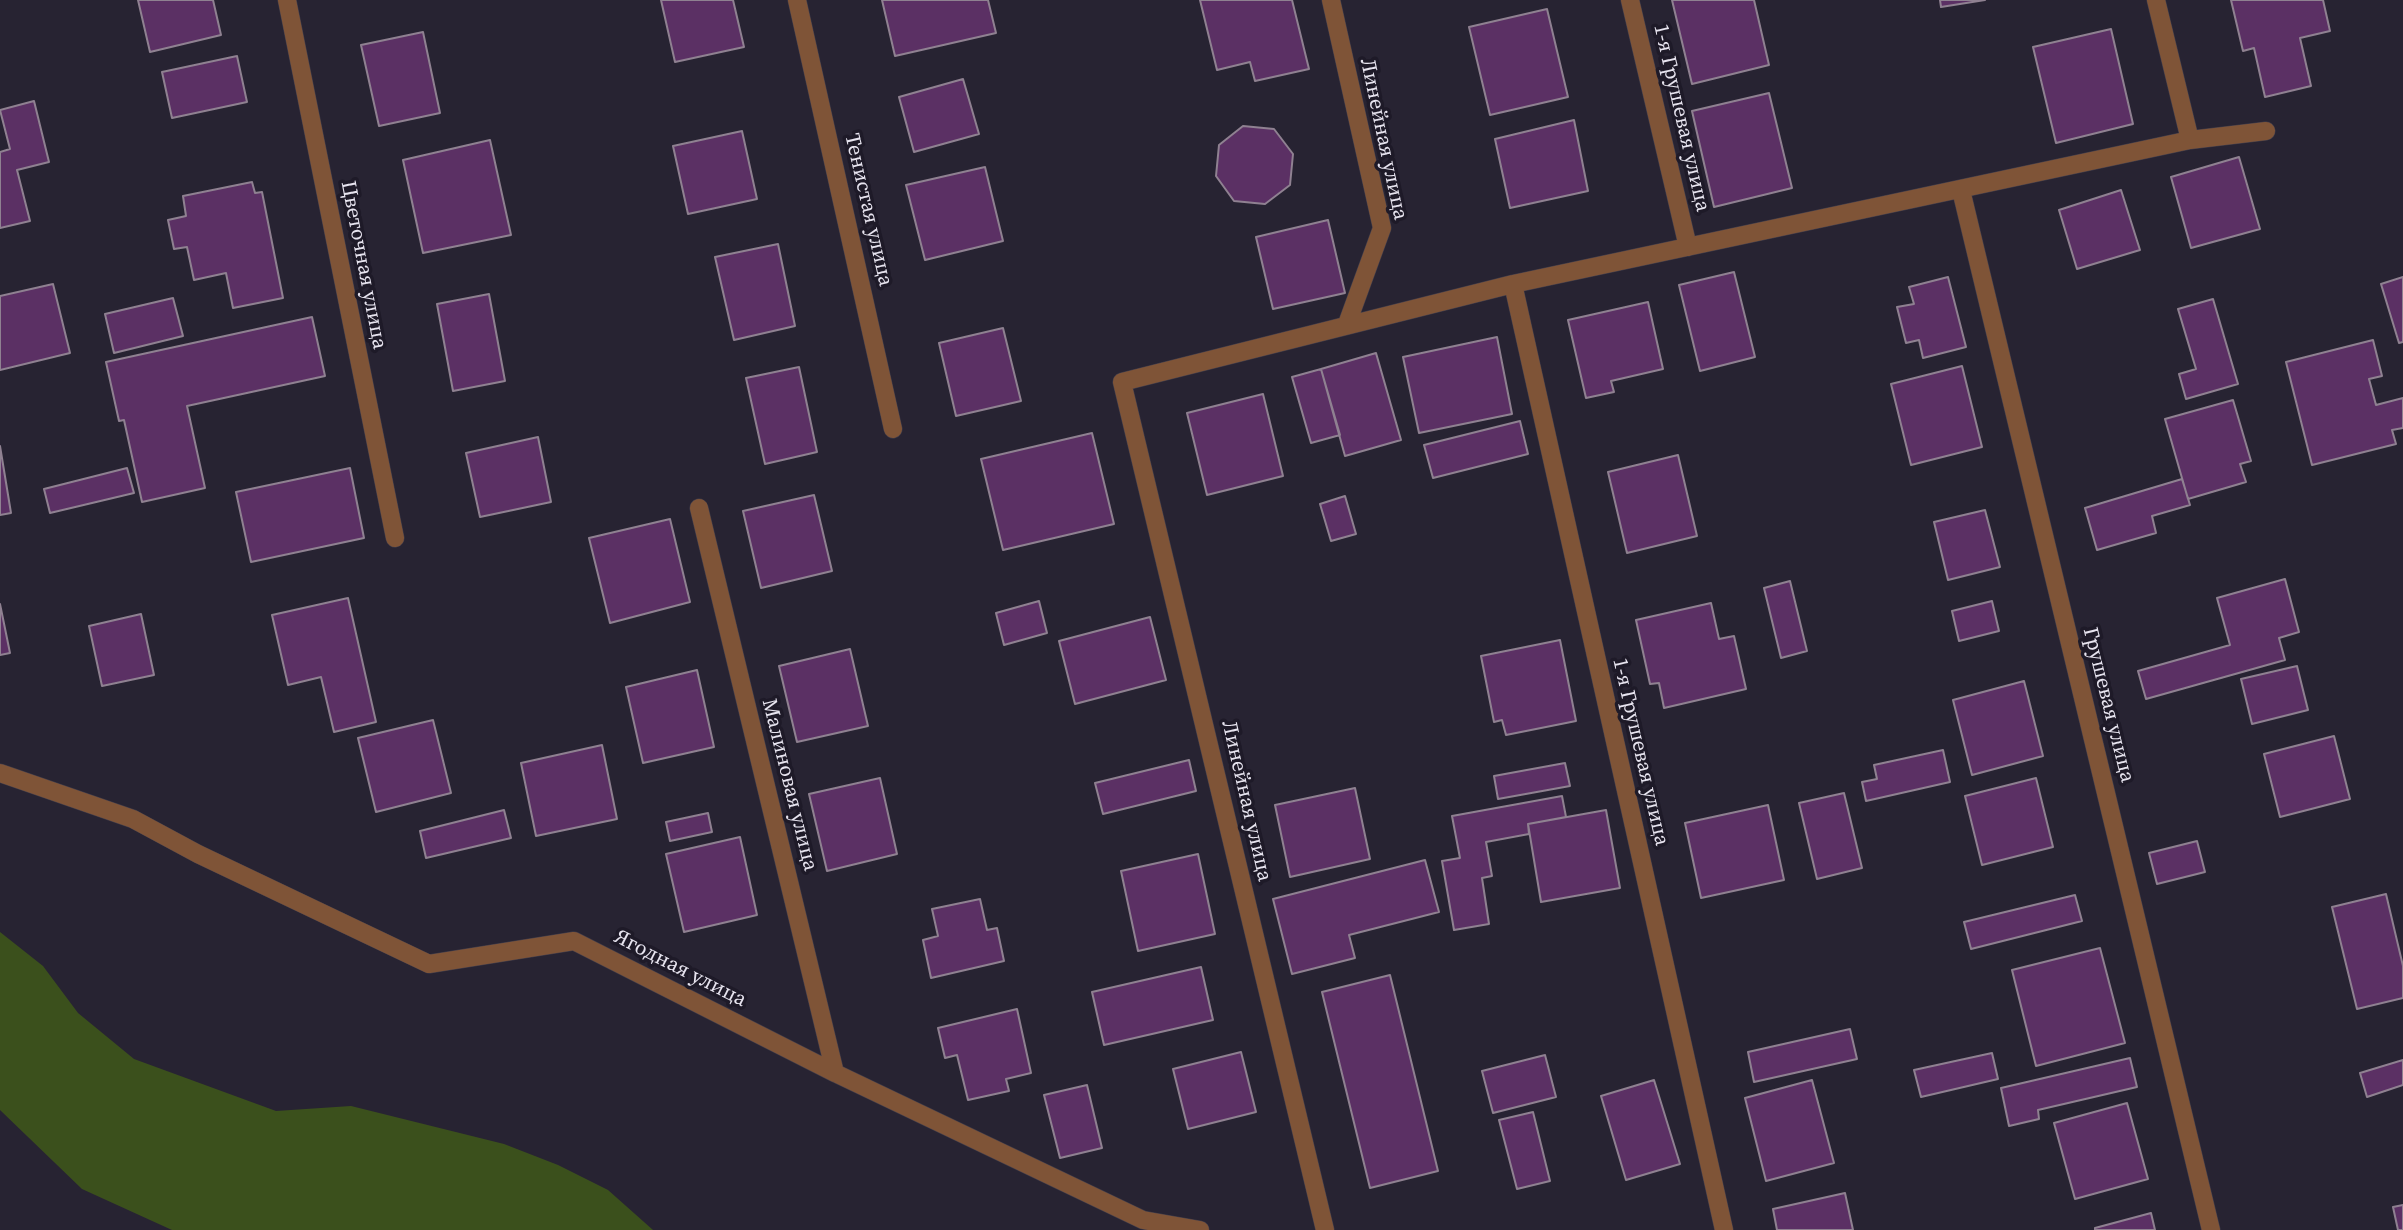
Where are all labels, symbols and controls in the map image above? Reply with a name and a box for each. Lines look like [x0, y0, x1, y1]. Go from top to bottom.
street label: 1-я Грушевая улица [1647, 22, 1715, 214]
street label: Линейная улица [1354, 56, 1412, 222]
street label: Тенистая улица [838, 131, 898, 289]
street label: Цветочная улица [334, 179, 392, 351]
street label: Грушевая улица [2077, 625, 2139, 785]
street label: 1-я Грушевая улица [1606, 656, 1674, 848]
street label: Малиновая улица [755, 696, 823, 874]
street label: Линейная улица [1215, 718, 1277, 884]
street label: Ягодная улица [610, 925, 750, 1013]

